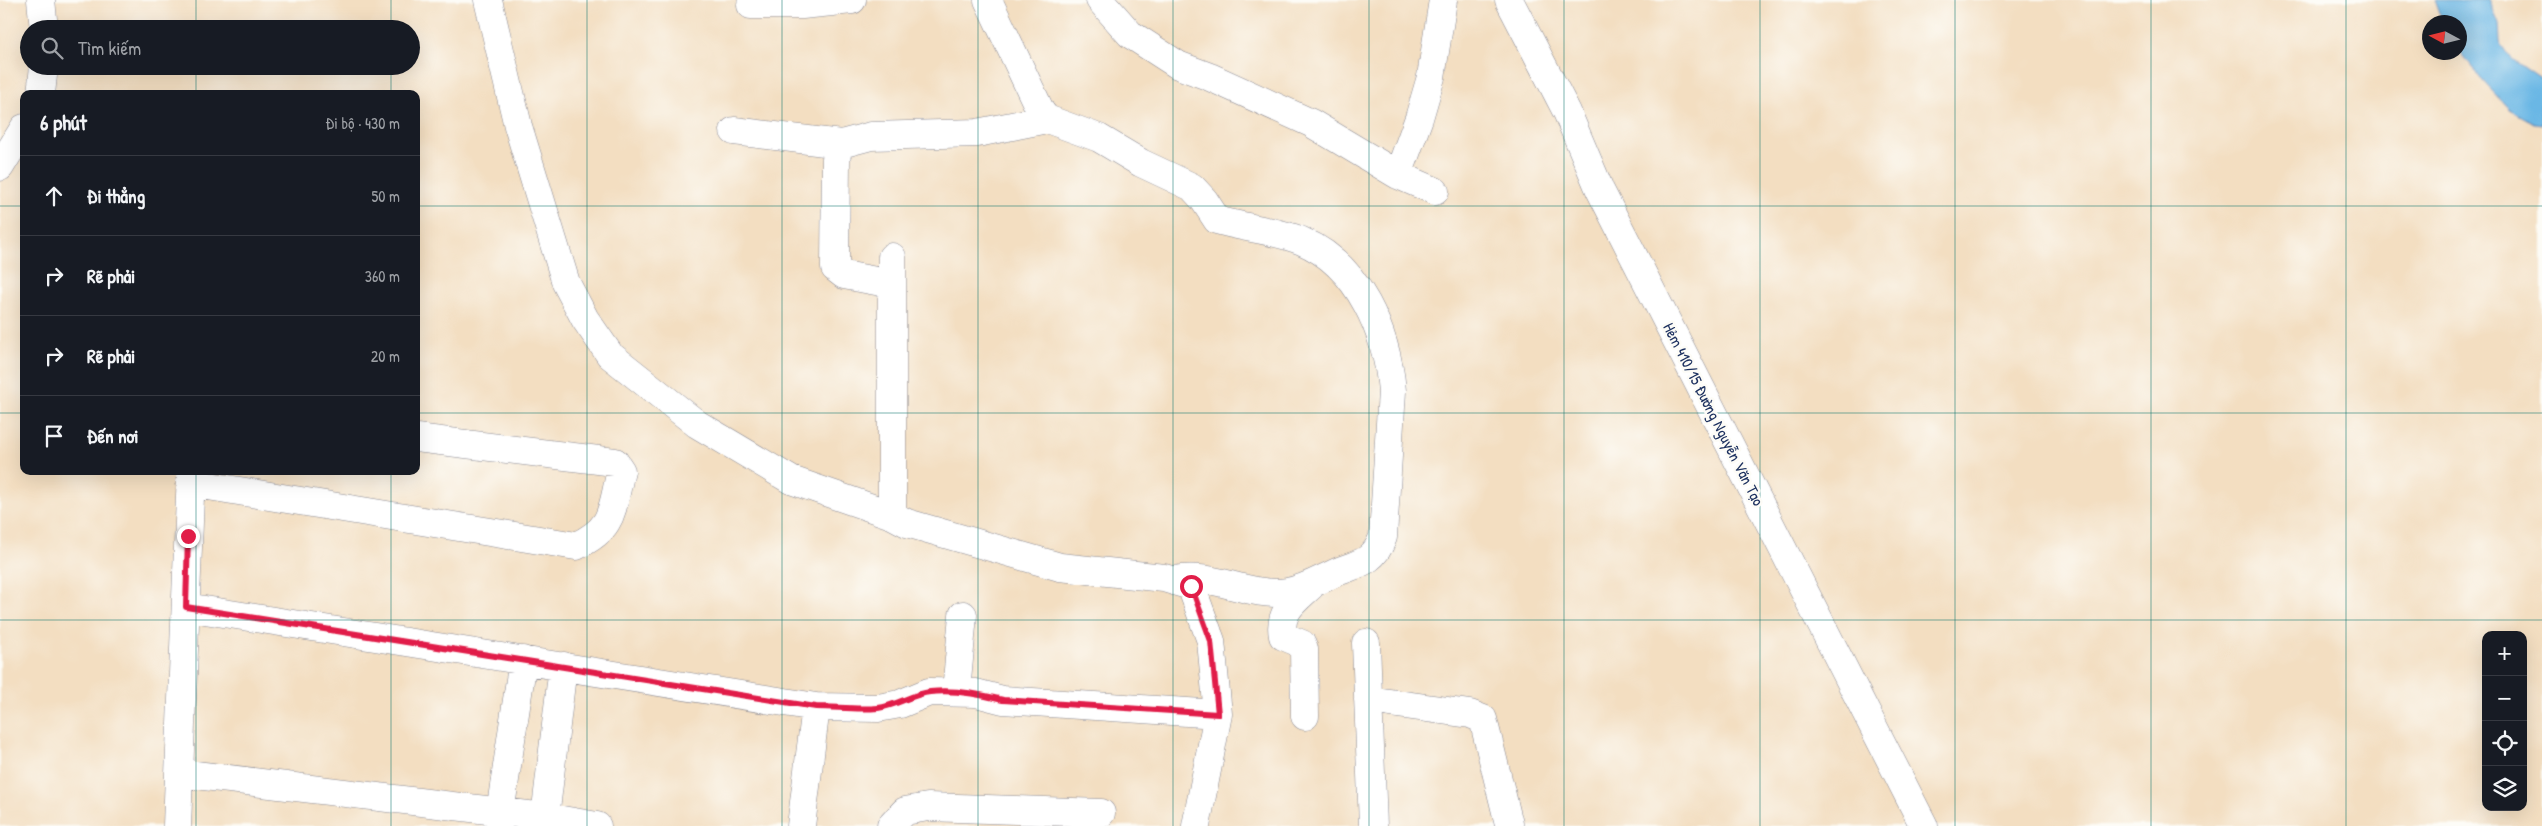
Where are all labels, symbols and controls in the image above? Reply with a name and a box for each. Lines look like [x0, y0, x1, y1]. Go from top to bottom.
north arrow [2422, 15, 2467, 60]
search box [20, 20, 420, 75]
icon: search [38, 34, 66, 62]
text: Tìm kiếm [78, 35, 141, 61]
text: 6 phút [40, 108, 87, 137]
text: Đi bộ · 430 m [325, 112, 400, 134]
icon: ahead [40, 182, 68, 210]
text: Đi thẳng [87, 183, 145, 209]
text: 50 m [372, 185, 400, 207]
icon: right [40, 262, 68, 290]
text: Rẽ phải [87, 263, 135, 289]
text: 360 m [365, 265, 400, 287]
street label: Hẻm 410/15 Đường Nguyễn Văn Tạo [1658, 319, 1770, 510]
icon: right [40, 342, 68, 370]
text: Rẽ phải [87, 343, 135, 369]
text: 20 m [371, 345, 400, 367]
icon: arrive [40, 422, 68, 450]
text: Đến nơi [87, 423, 138, 449]
route end [177, 525, 200, 548]
route start [1180, 575, 1203, 598]
map controls [2482, 631, 2527, 811]
button: + [2482, 631, 2527, 676]
button: − [2482, 676, 2527, 721]
button: locate [2482, 721, 2527, 766]
button: layers [2482, 766, 2527, 811]

